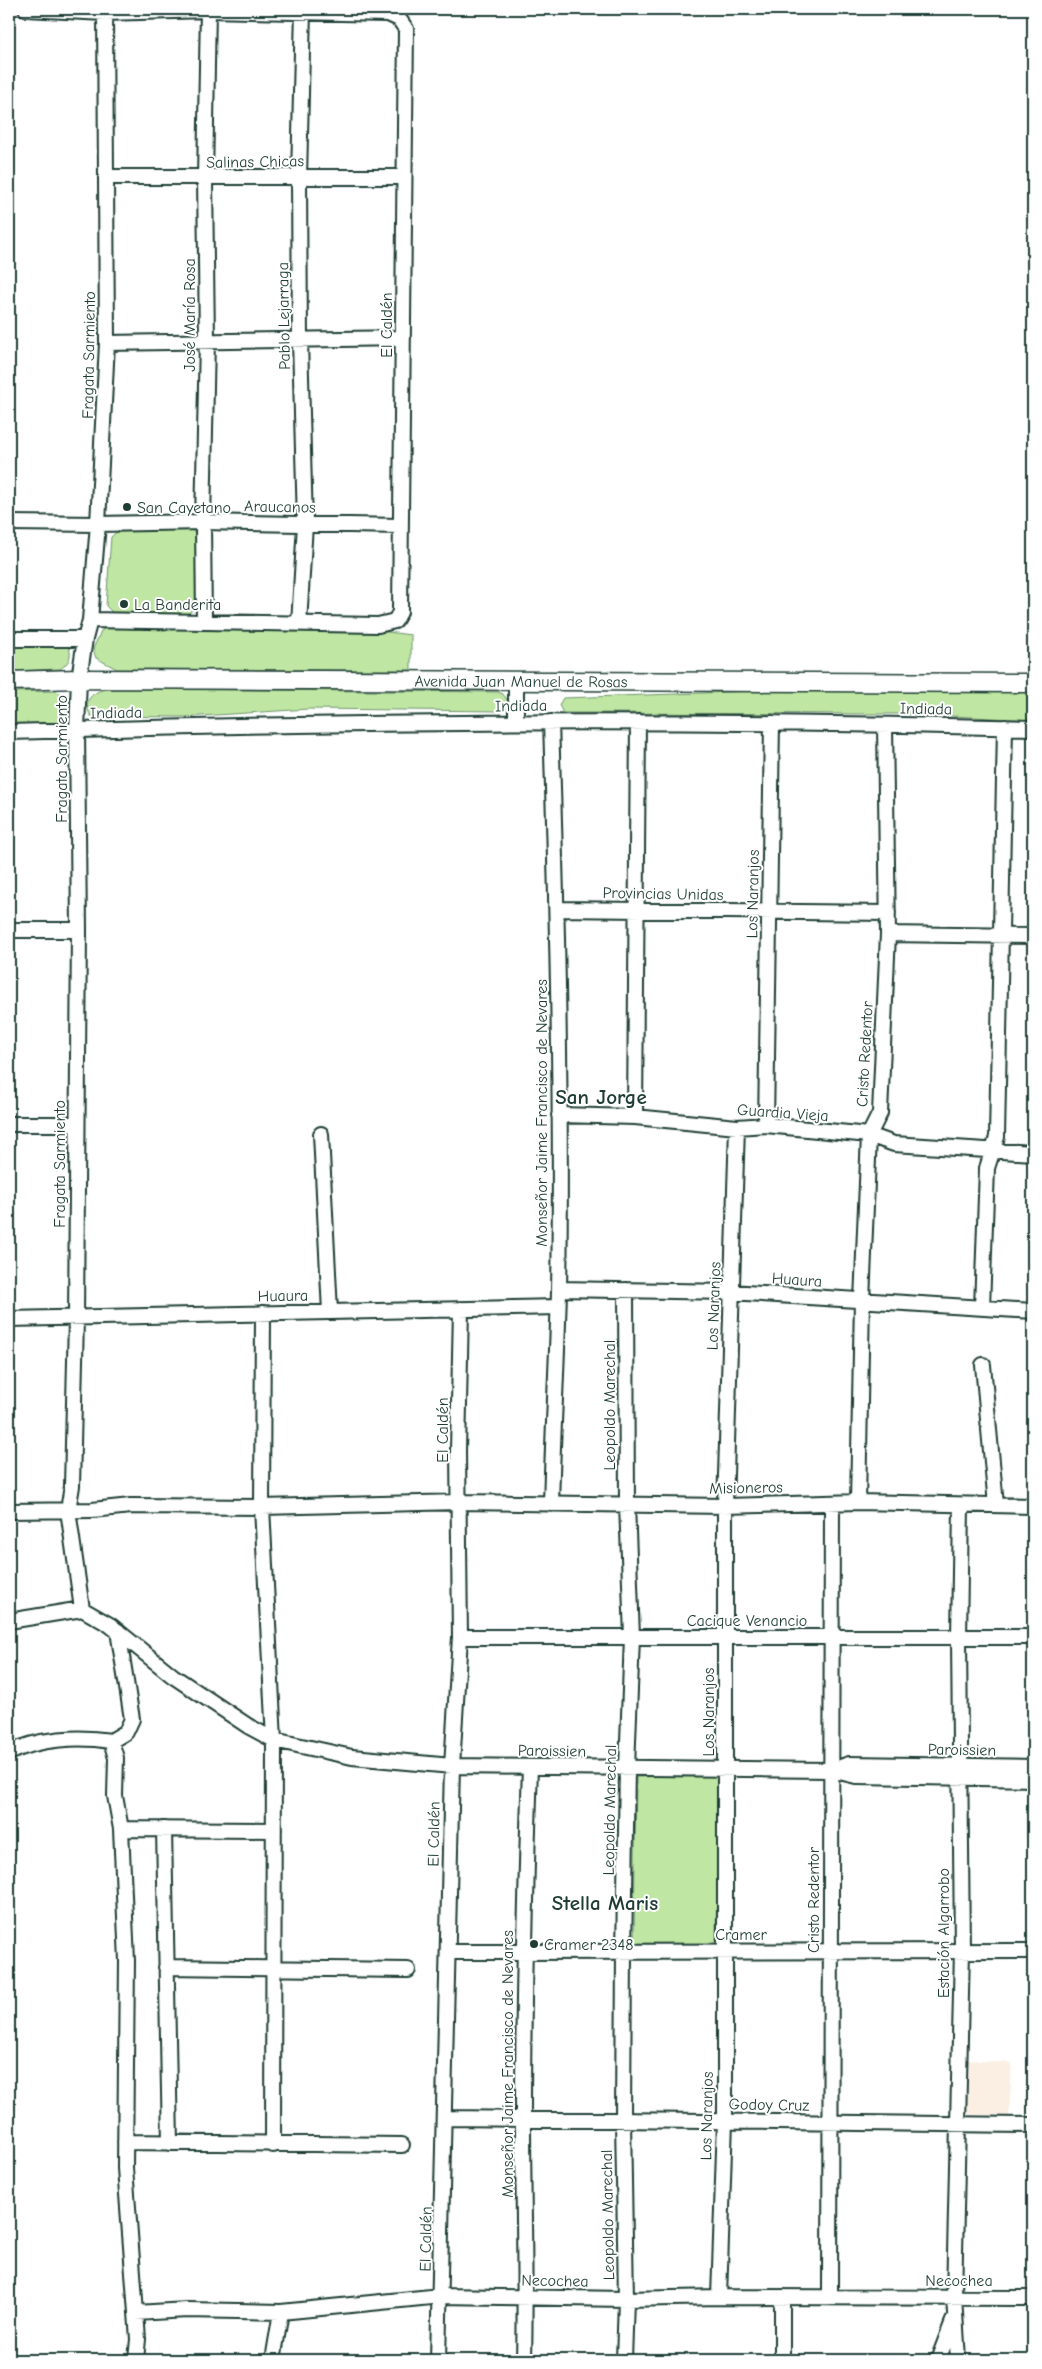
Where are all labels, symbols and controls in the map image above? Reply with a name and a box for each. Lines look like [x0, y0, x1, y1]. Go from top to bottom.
street label: Salinas Chicas [206, 152, 305, 172]
street label: José María Rosa [181, 258, 199, 372]
street label: Pablo Lejarraga [274, 262, 294, 370]
street label: Fragata Sarmiento [79, 291, 99, 419]
street label: El Caldén [378, 292, 396, 358]
street label: Araucanos [244, 497, 316, 517]
place label: San Cayetano [137, 499, 231, 517]
marker: San Cayetano [121, 501, 133, 513]
place label: La Banderita [134, 596, 221, 614]
marker: La Banderita [118, 598, 130, 610]
street label: Avenida Juan Manuel de Rosas [414, 672, 628, 691]
street label: Fragata Sarmiento [53, 695, 71, 823]
street label: Indiada [495, 697, 547, 715]
street label: Indiada [900, 700, 952, 718]
street label: Indiada [90, 704, 142, 722]
street label: Los Naranjos [743, 849, 763, 939]
street label: Provincias Unidas [602, 884, 724, 904]
street label: Monseñor Jaime Francisco de Nevares [533, 979, 551, 1247]
street label: Cristo Redentor [853, 1000, 877, 1107]
district label: San Jorge [555, 1085, 647, 1109]
street label: Fragata Sarmiento [51, 1100, 69, 1228]
street label: Guardia Vieja [737, 1101, 829, 1125]
street label: Los Naranjos [703, 1261, 725, 1351]
street label: Huaura [771, 1269, 823, 1291]
street label: Huaura [258, 1287, 308, 1305]
street label: Leopoldo Marechal [601, 1340, 619, 1470]
street label: El Caldén [434, 1397, 452, 1463]
street label: Misioneros [709, 1478, 783, 1498]
street label: Cacique Venancio [687, 1612, 807, 1630]
street label: Los Naranjos [700, 1667, 718, 1756]
street label: Paroissien [928, 1740, 996, 1760]
street label: Paroissien [518, 1741, 586, 1761]
street label: Leopoldo Marechal [600, 1744, 620, 1876]
street label: El Caldén [424, 1801, 444, 1867]
street label: Cristo Redentor [805, 1846, 823, 1953]
street label: Estación Algarrobo [935, 1868, 953, 1998]
district label: Stella Maris [552, 1891, 658, 1915]
street label: Cramer [715, 1926, 768, 1944]
street label: Monseñor Jaime Francisco de Nevares [499, 1930, 517, 2198]
place label: Cramer 2348 [544, 1936, 634, 1954]
marker: Cramer 2348 [528, 1938, 540, 1950]
street label: Los Naranjos [697, 2071, 717, 2161]
street label: Godoy Cruz [729, 2095, 809, 2115]
street label: Leopoldo Marechal [598, 2149, 618, 2281]
street label: El Caldén [416, 2206, 436, 2272]
street label: Necochea [521, 2271, 589, 2291]
street label: Necochea [925, 2272, 993, 2290]

